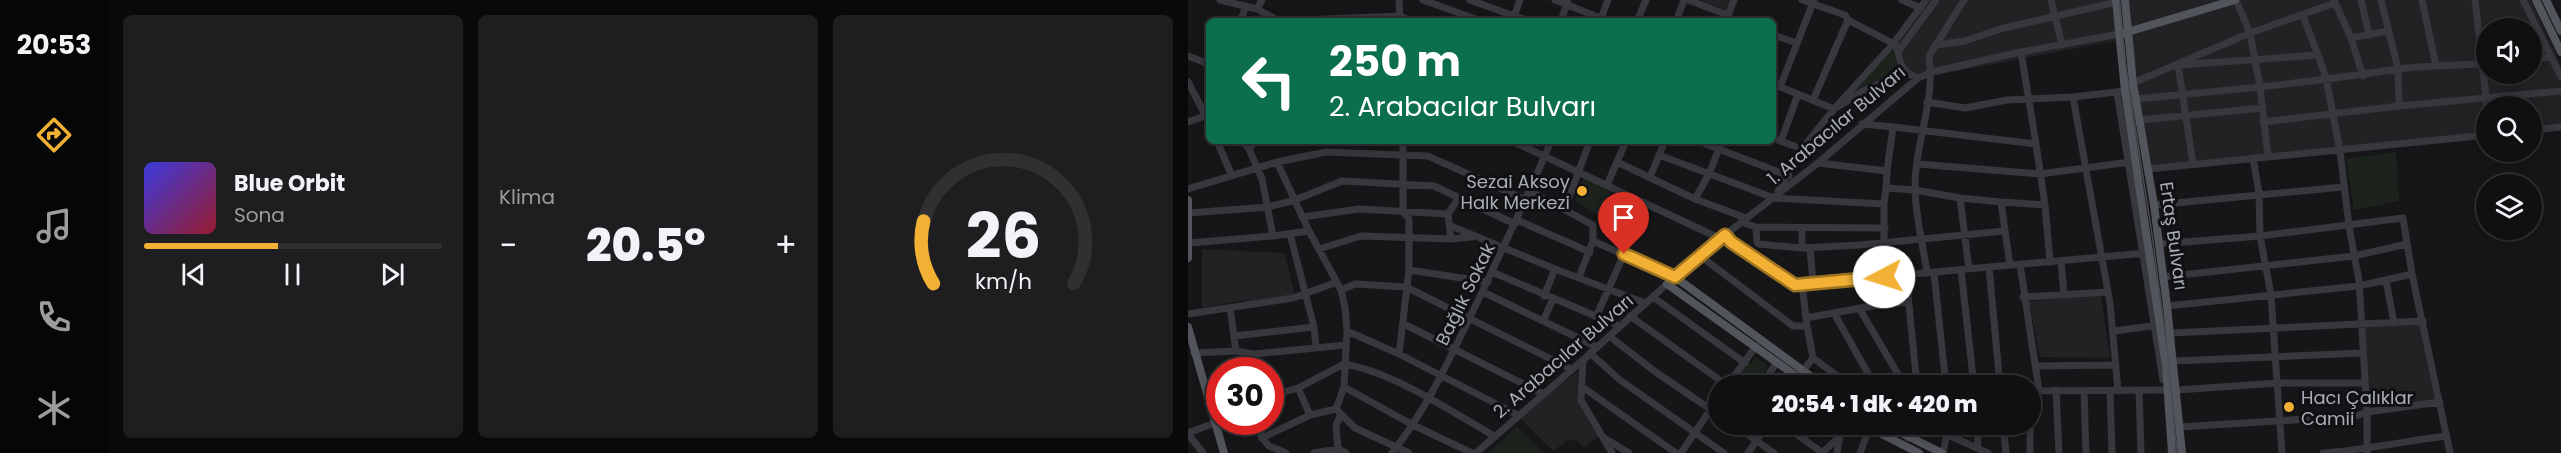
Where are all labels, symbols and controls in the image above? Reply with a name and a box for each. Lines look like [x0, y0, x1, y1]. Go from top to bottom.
map controls [2476, 18, 2542, 240]
button: sound [2476, 18, 2542, 84]
text: 20:53 [17, 26, 91, 63]
text: 250 m [1329, 32, 1461, 91]
icon: left [1230, 42, 1308, 120]
street label: 1. Arabacılar Bulvarı [1761, 60, 1911, 190]
text: 2. Arabacılar Bulvarı [1329, 88, 1596, 125]
button: search [2476, 96, 2542, 162]
icon: directions [33, 114, 75, 156]
text: Blue Orbit [234, 168, 345, 199]
place label: Sezai Aksoy Halk Merkezi [1460, 169, 1570, 215]
button: layers [2476, 174, 2542, 240]
street label: Ertaş Bulvarı [2154, 180, 2194, 292]
text: Klima [499, 183, 555, 211]
marker: Sezai Aksoy Halk Merkezi [1575, 184, 1589, 198]
text: 26 [965, 192, 1041, 280]
pin [1598, 192, 1649, 254]
text: Sona [234, 201, 285, 229]
icon: arrive [1607, 201, 1640, 234]
icon: music [33, 205, 75, 247]
text: 20.5° [586, 214, 706, 277]
text: − [499, 222, 517, 269]
text: + [774, 222, 797, 269]
street label: Bağlık Sokak [1429, 238, 1501, 349]
position arrow [1852, 245, 1916, 309]
icon: previous [177, 258, 210, 291]
icon: pause [276, 258, 309, 291]
icon: next [376, 258, 409, 291]
text: km/h [974, 266, 1032, 297]
street label: 2. Arabacılar Bulvarı [1488, 288, 1638, 424]
icon: phone [33, 296, 75, 338]
speed limit sign: 30 [1206, 357, 1284, 435]
place label: Hacı Çalıklar Camii [2301, 385, 2414, 431]
icon: climate [33, 387, 75, 429]
text: 20:54 · 1 dk · 420 m [1771, 389, 1978, 420]
marker: Hacı Çalıklar Camii [2282, 400, 2296, 414]

